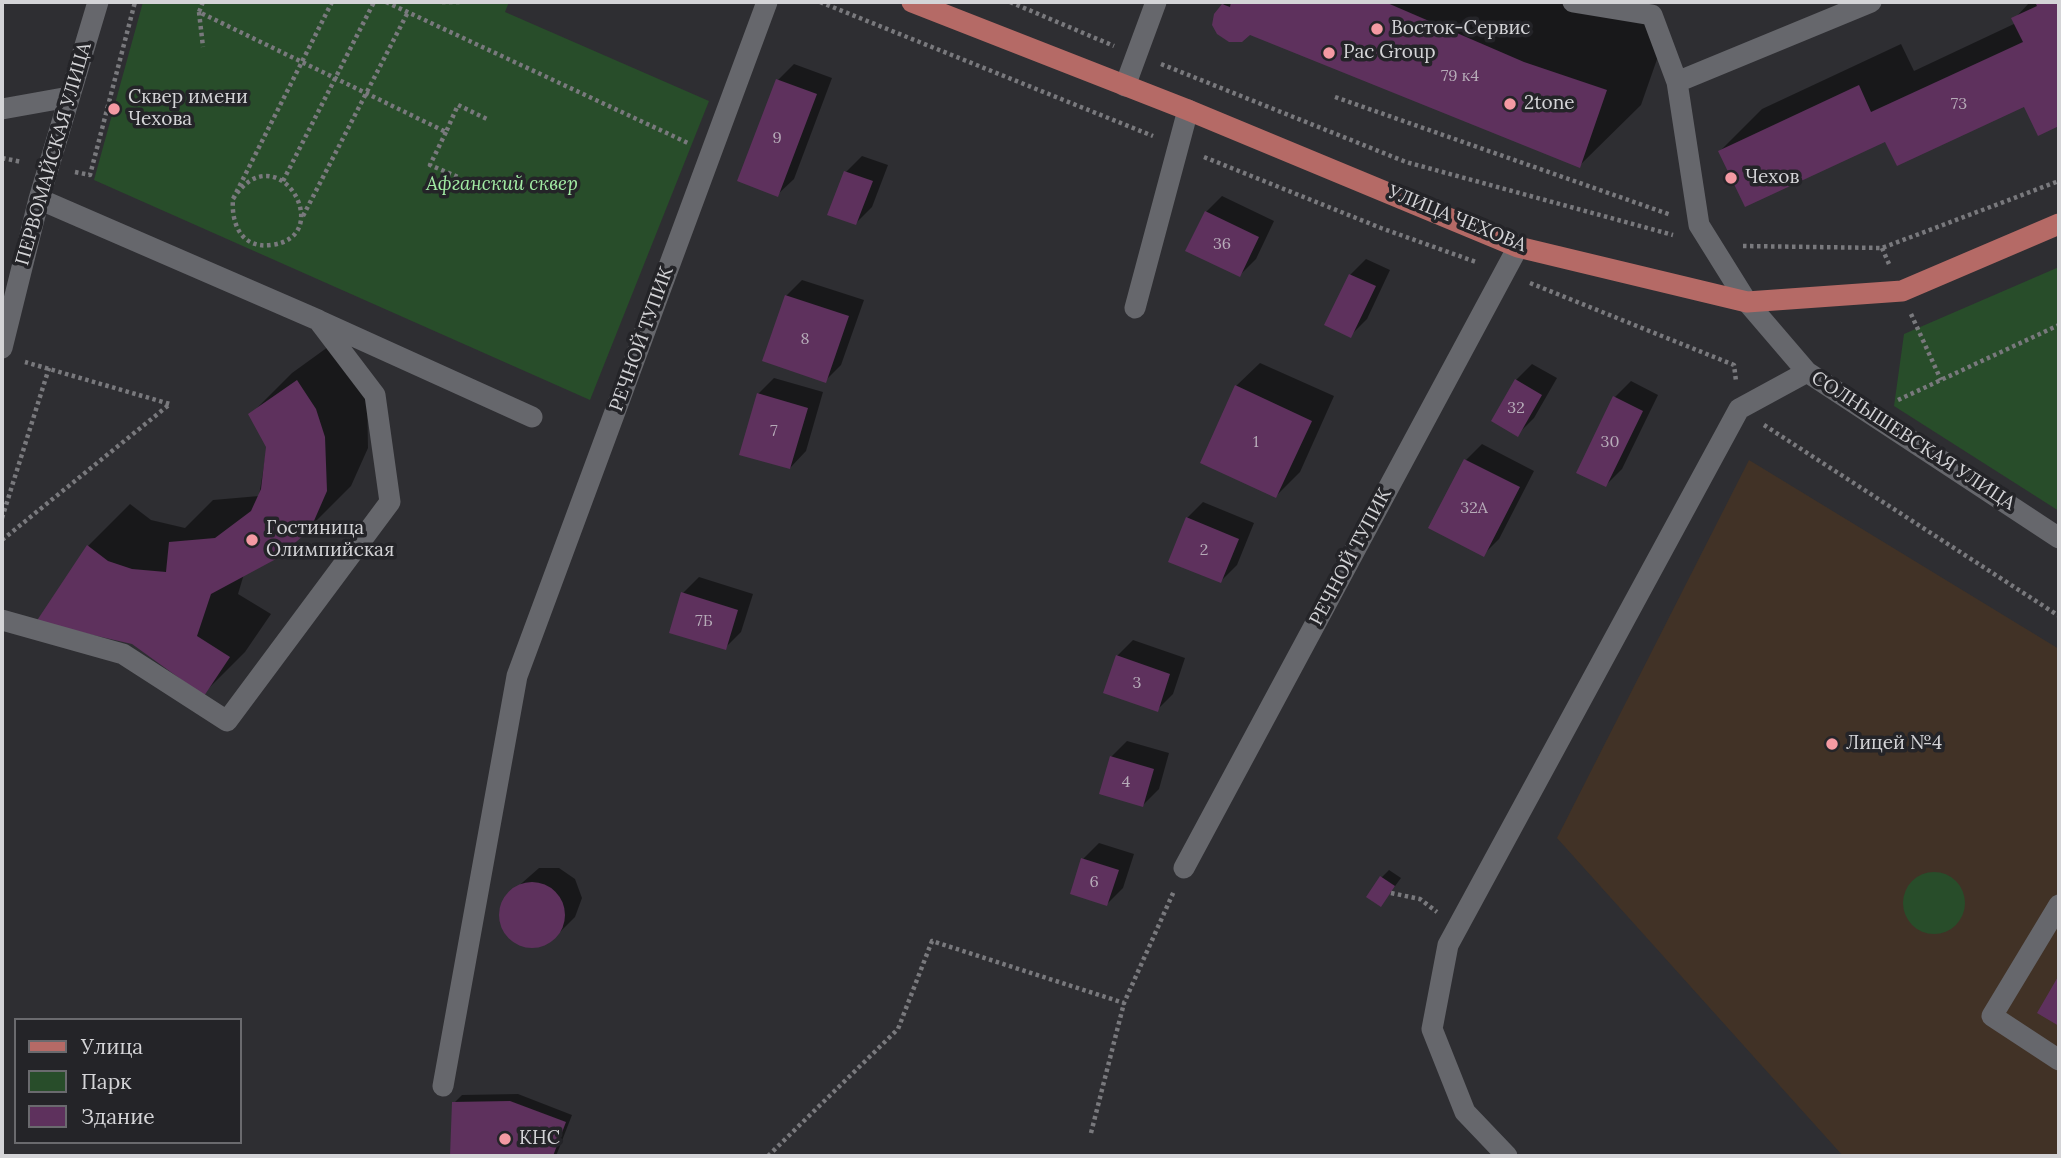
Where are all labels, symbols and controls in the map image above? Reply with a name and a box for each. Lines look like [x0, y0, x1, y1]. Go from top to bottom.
place label: Восток-Сервис [1391, 18, 1530, 40]
marker: Восток-Сервис [1369, 21, 1385, 37]
street label: ПЕРВОМАЙСКАЯ УЛИЦА [11, 40, 97, 268]
place label: Pac Group [1343, 42, 1436, 64]
marker: Pac Group [1321, 45, 1337, 61]
house number: 79 к4 [1441, 66, 1479, 86]
place label: Сквер имени Чехова [128, 87, 248, 131]
place label: 2tone [1524, 93, 1575, 115]
house number: 73 [1951, 94, 1967, 114]
marker: 2tone [1502, 96, 1518, 112]
marker: Сквер имени Чехова [106, 101, 122, 117]
house number: 9 [772, 128, 782, 148]
place label: Чехов [1745, 167, 1799, 189]
marker: Чехов [1723, 170, 1739, 186]
park label: Афганский сквер [426, 174, 578, 196]
street label: УЛИЦА ЧЕХОВА [1385, 181, 1529, 257]
house number: 36 [1213, 234, 1231, 254]
street label: РЕЧНОЙ ТУПИК [605, 263, 679, 415]
house number: 8 [801, 329, 809, 349]
street label: СОЛНЫШЕВСКАЯ УЛИЦА [1807, 367, 2019, 515]
house number: 32 [1507, 398, 1525, 418]
house number: 7 [770, 421, 778, 441]
house number: 1 [1253, 432, 1259, 452]
house number: 30 [1601, 432, 1619, 452]
street label: РЕЧНОЙ ТУПИК [1305, 484, 1397, 630]
house number: 32А [1460, 498, 1488, 518]
place label: Гостиница Олимпийская [266, 518, 394, 562]
marker: Гостиница Олимпийская [244, 532, 260, 548]
house number: 2 [1200, 540, 1208, 560]
house number: 7Б [695, 611, 713, 631]
house number: 3 [1133, 673, 1141, 693]
place label: Лицей №4 [1846, 733, 1942, 755]
marker: Лицей №4 [1824, 736, 1840, 752]
house number: 4 [1122, 772, 1130, 792]
house number: 6 [1089, 872, 1099, 892]
legend [14, 1018, 242, 1144]
text: Улица [81, 1033, 143, 1060]
text: Парк [81, 1068, 131, 1095]
text: Здание [81, 1103, 155, 1130]
place label: КНС [519, 1128, 560, 1150]
marker: КНС [497, 1131, 513, 1147]

